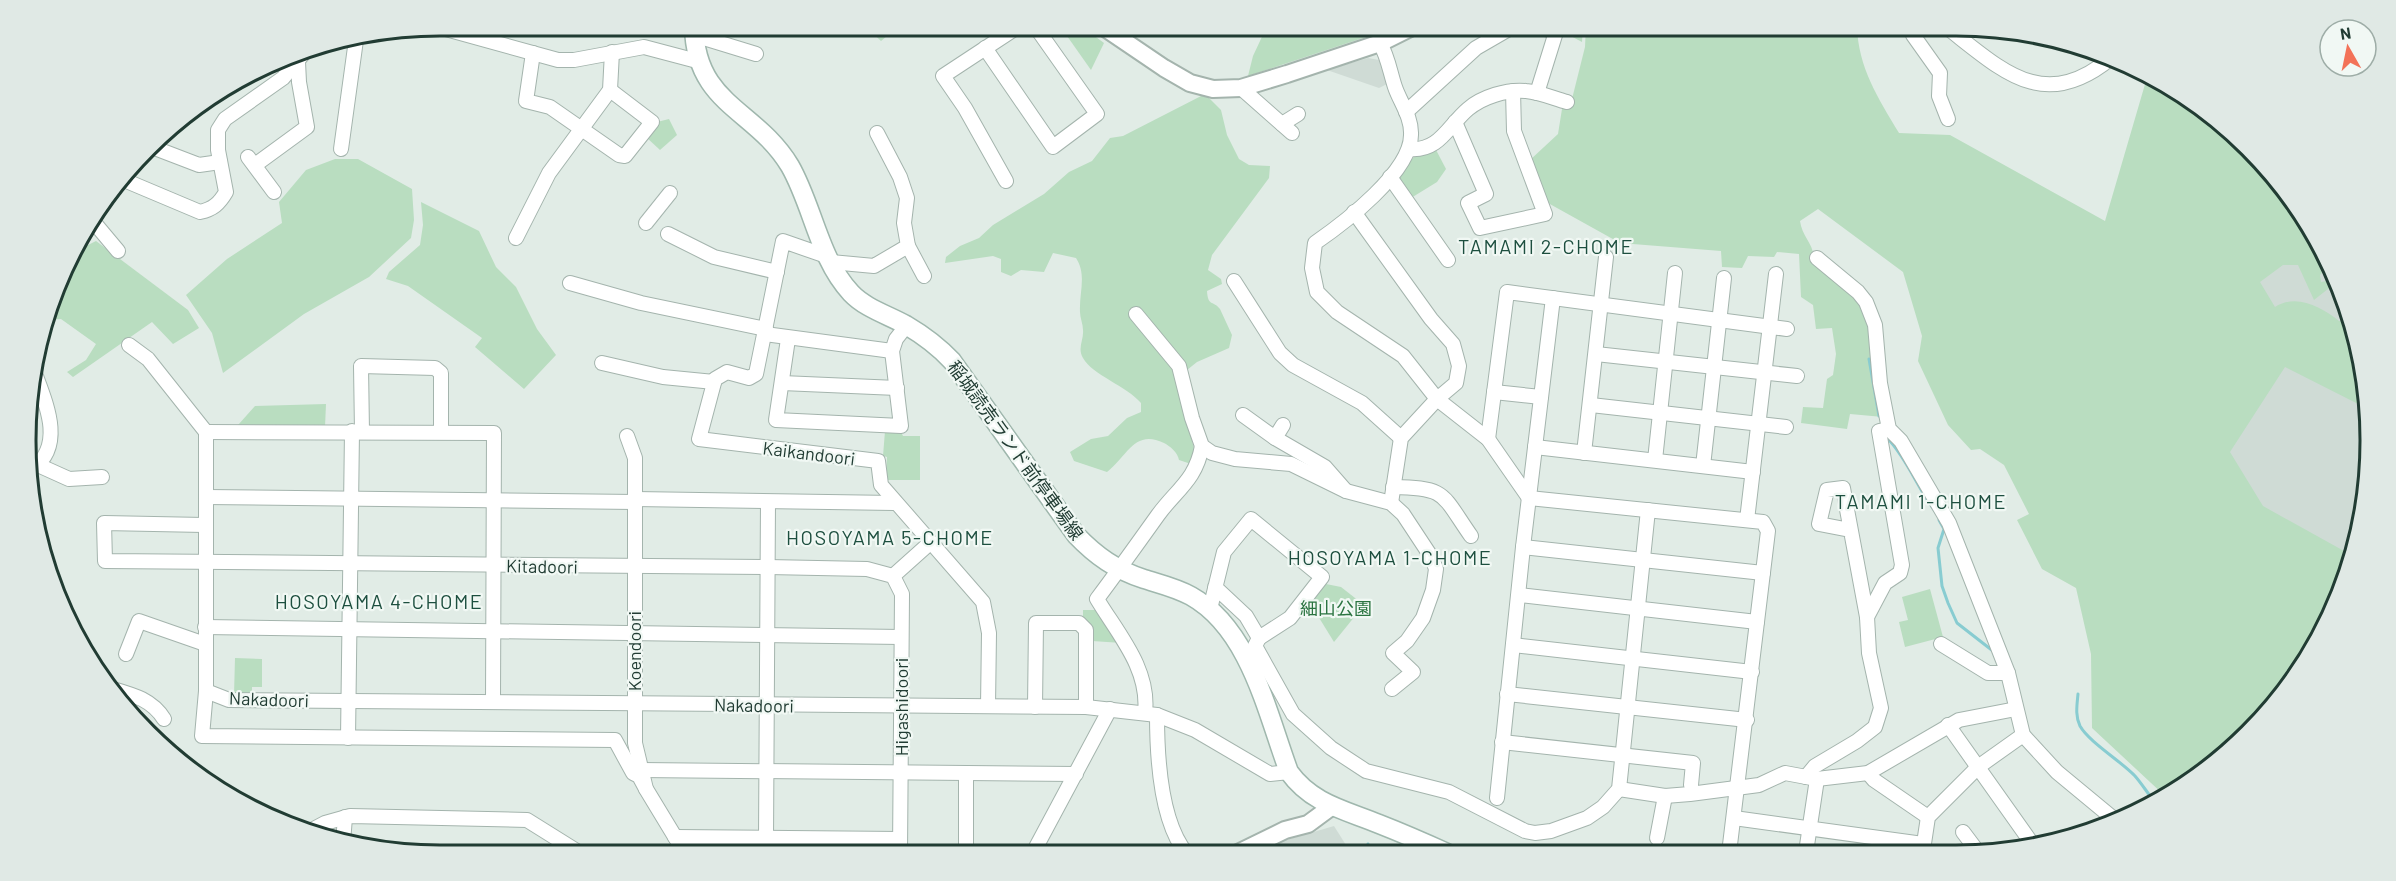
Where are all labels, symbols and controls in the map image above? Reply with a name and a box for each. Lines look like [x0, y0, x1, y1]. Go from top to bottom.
north arrow [2318, 18, 2378, 78]
text: N [2339, 22, 2352, 43]
district label: TAMAMI 2-CHOME [1458, 234, 1634, 258]
street label: 稲城読売ランド前停車場線 [944, 356, 1088, 544]
street label: Kaikandoori [761, 436, 857, 470]
district label: TAMAMI 1-CHOME [1835, 489, 2007, 513]
district label: HOSOYAMA 5-CHOME [786, 525, 994, 549]
district label: HOSOYAMA 1-CHOME [1288, 545, 1492, 569]
street label: Kitadoori [506, 554, 578, 578]
district label: HOSOYAMA 4-CHOME [275, 589, 483, 613]
park label: 細山公園 [1300, 597, 1372, 619]
street label: Koendoori [623, 611, 645, 691]
street label: Higashidoori [890, 658, 912, 756]
street label: Nakadoori [229, 687, 309, 711]
street label: Nakadoori [714, 693, 794, 717]

